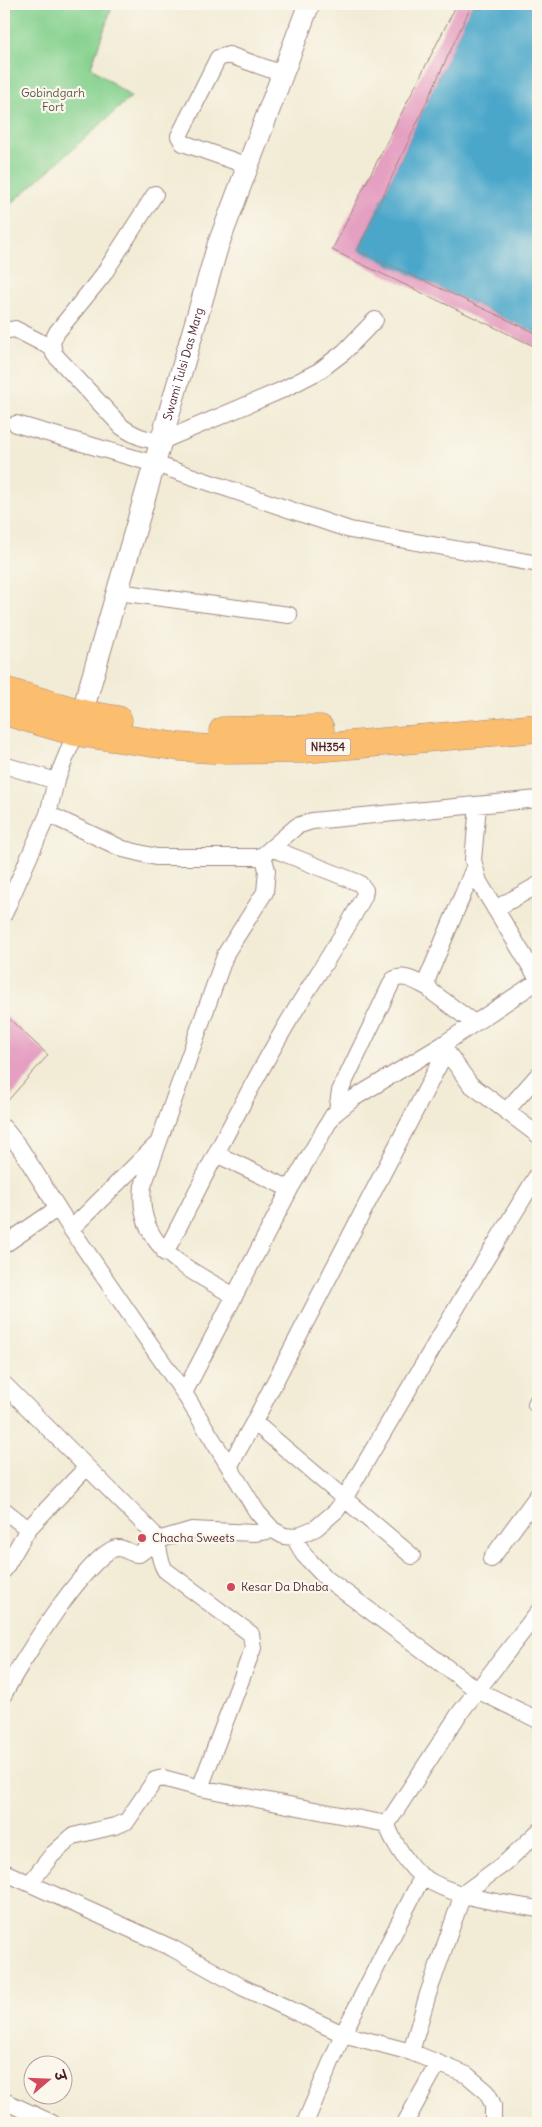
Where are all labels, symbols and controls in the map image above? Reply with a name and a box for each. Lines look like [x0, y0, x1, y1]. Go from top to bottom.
park label: Gobindgarh Fort [21, 85, 85, 114]
street label: Swami Tulsi Das Marg [159, 306, 206, 422]
road number: NH354 [306, 739, 350, 756]
place label: Chacha Sweets [152, 1530, 235, 1545]
marker: Chacha Sweets [136, 1532, 148, 1544]
place label: Kesar Da Dhaba [241, 1579, 329, 1594]
marker: Kesar Da Dhaba [225, 1581, 237, 1593]
north arrow [22, 2054, 72, 2104]
text: उ [50, 2067, 71, 2085]

